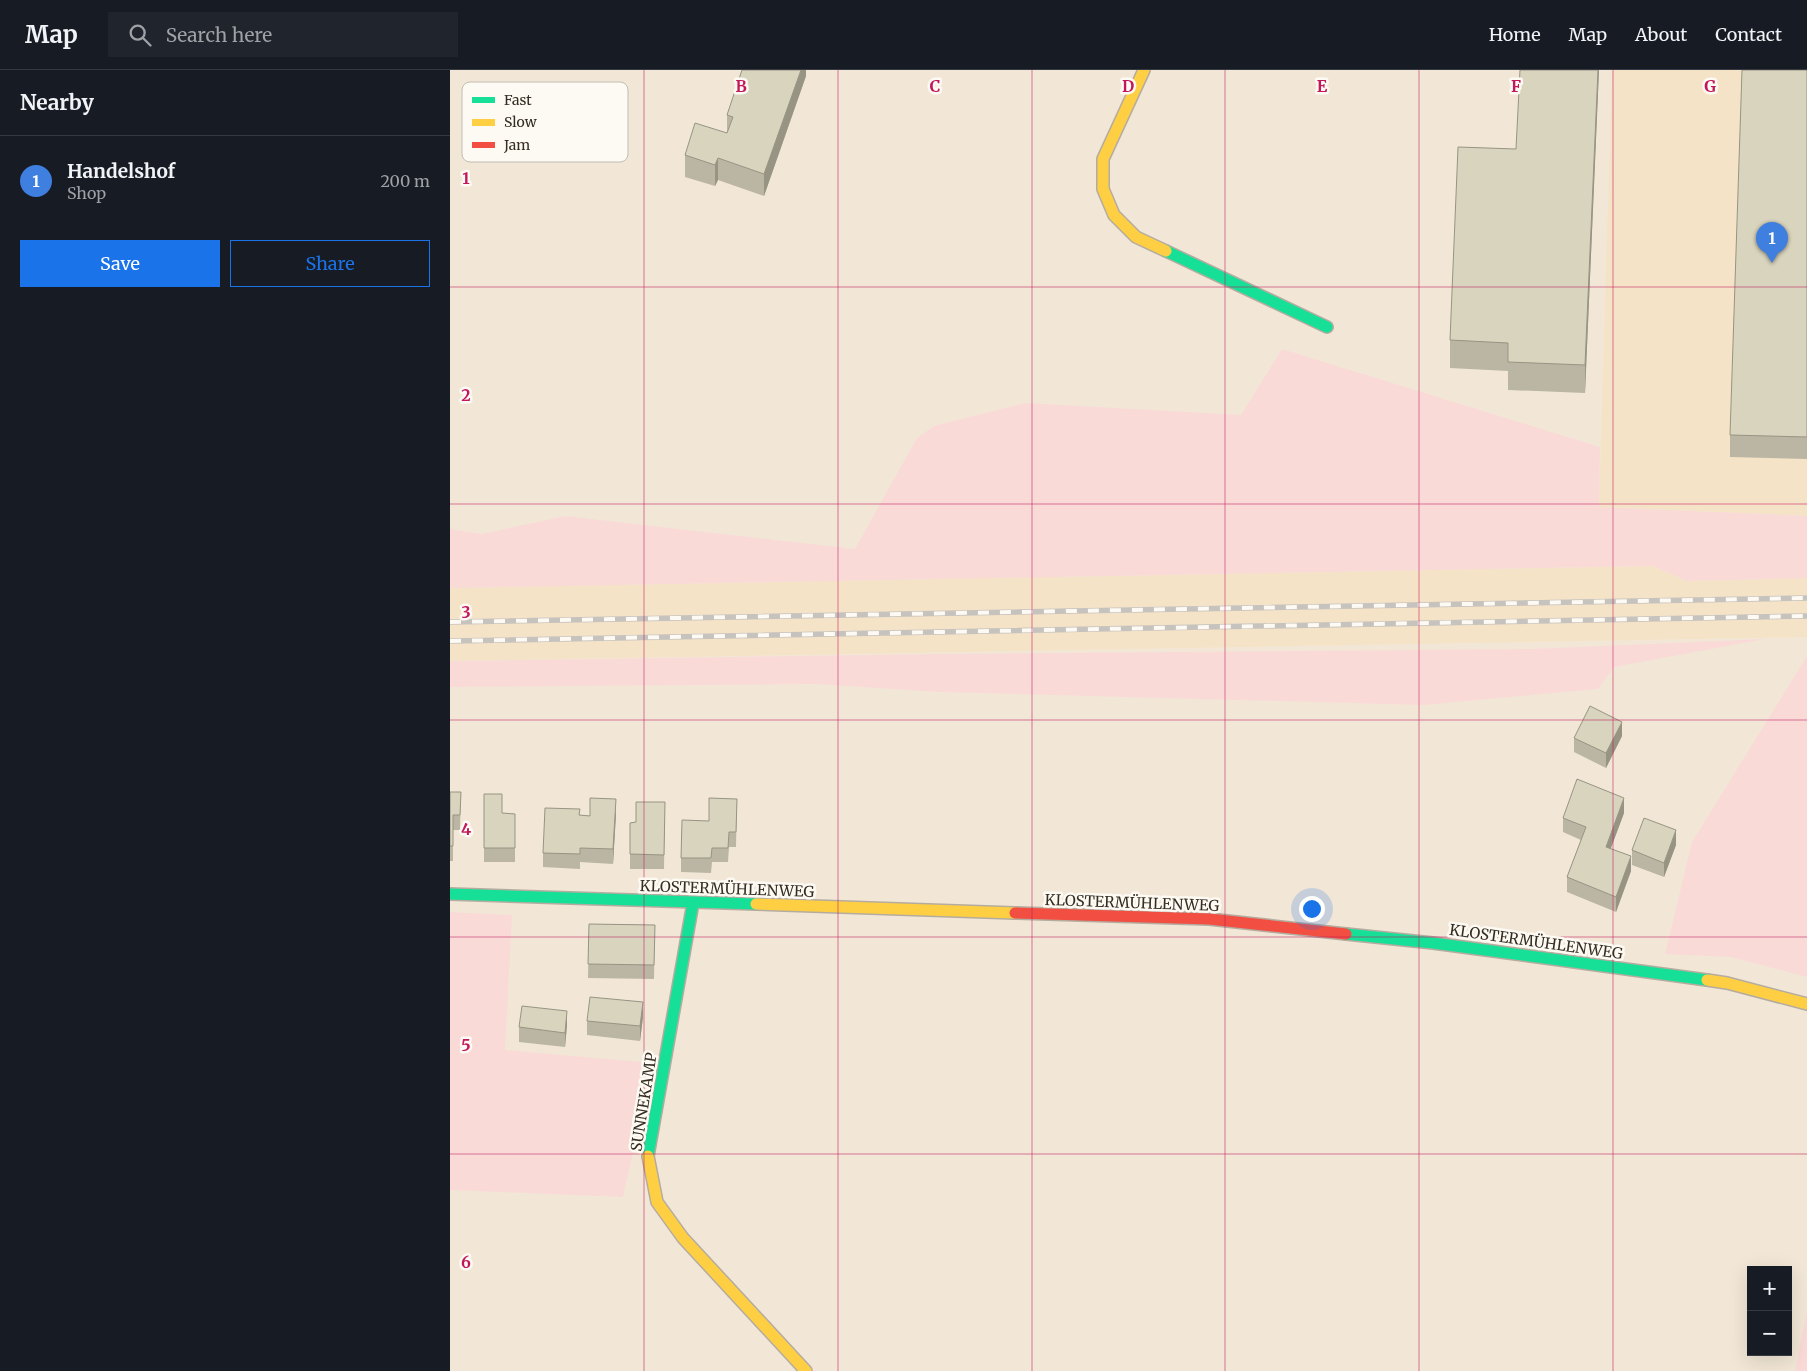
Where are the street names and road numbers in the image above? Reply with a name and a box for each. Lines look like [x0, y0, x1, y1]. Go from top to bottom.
street label: KLOSTERMÜHLENWEG [639, 875, 815, 901]
street label: KLOSTERMÜHLENWEG [1044, 889, 1220, 915]
street label: KLOSTERMÜHLENWEG [1448, 919, 1624, 963]
street label: SUNNEKAMP [626, 1051, 661, 1153]

